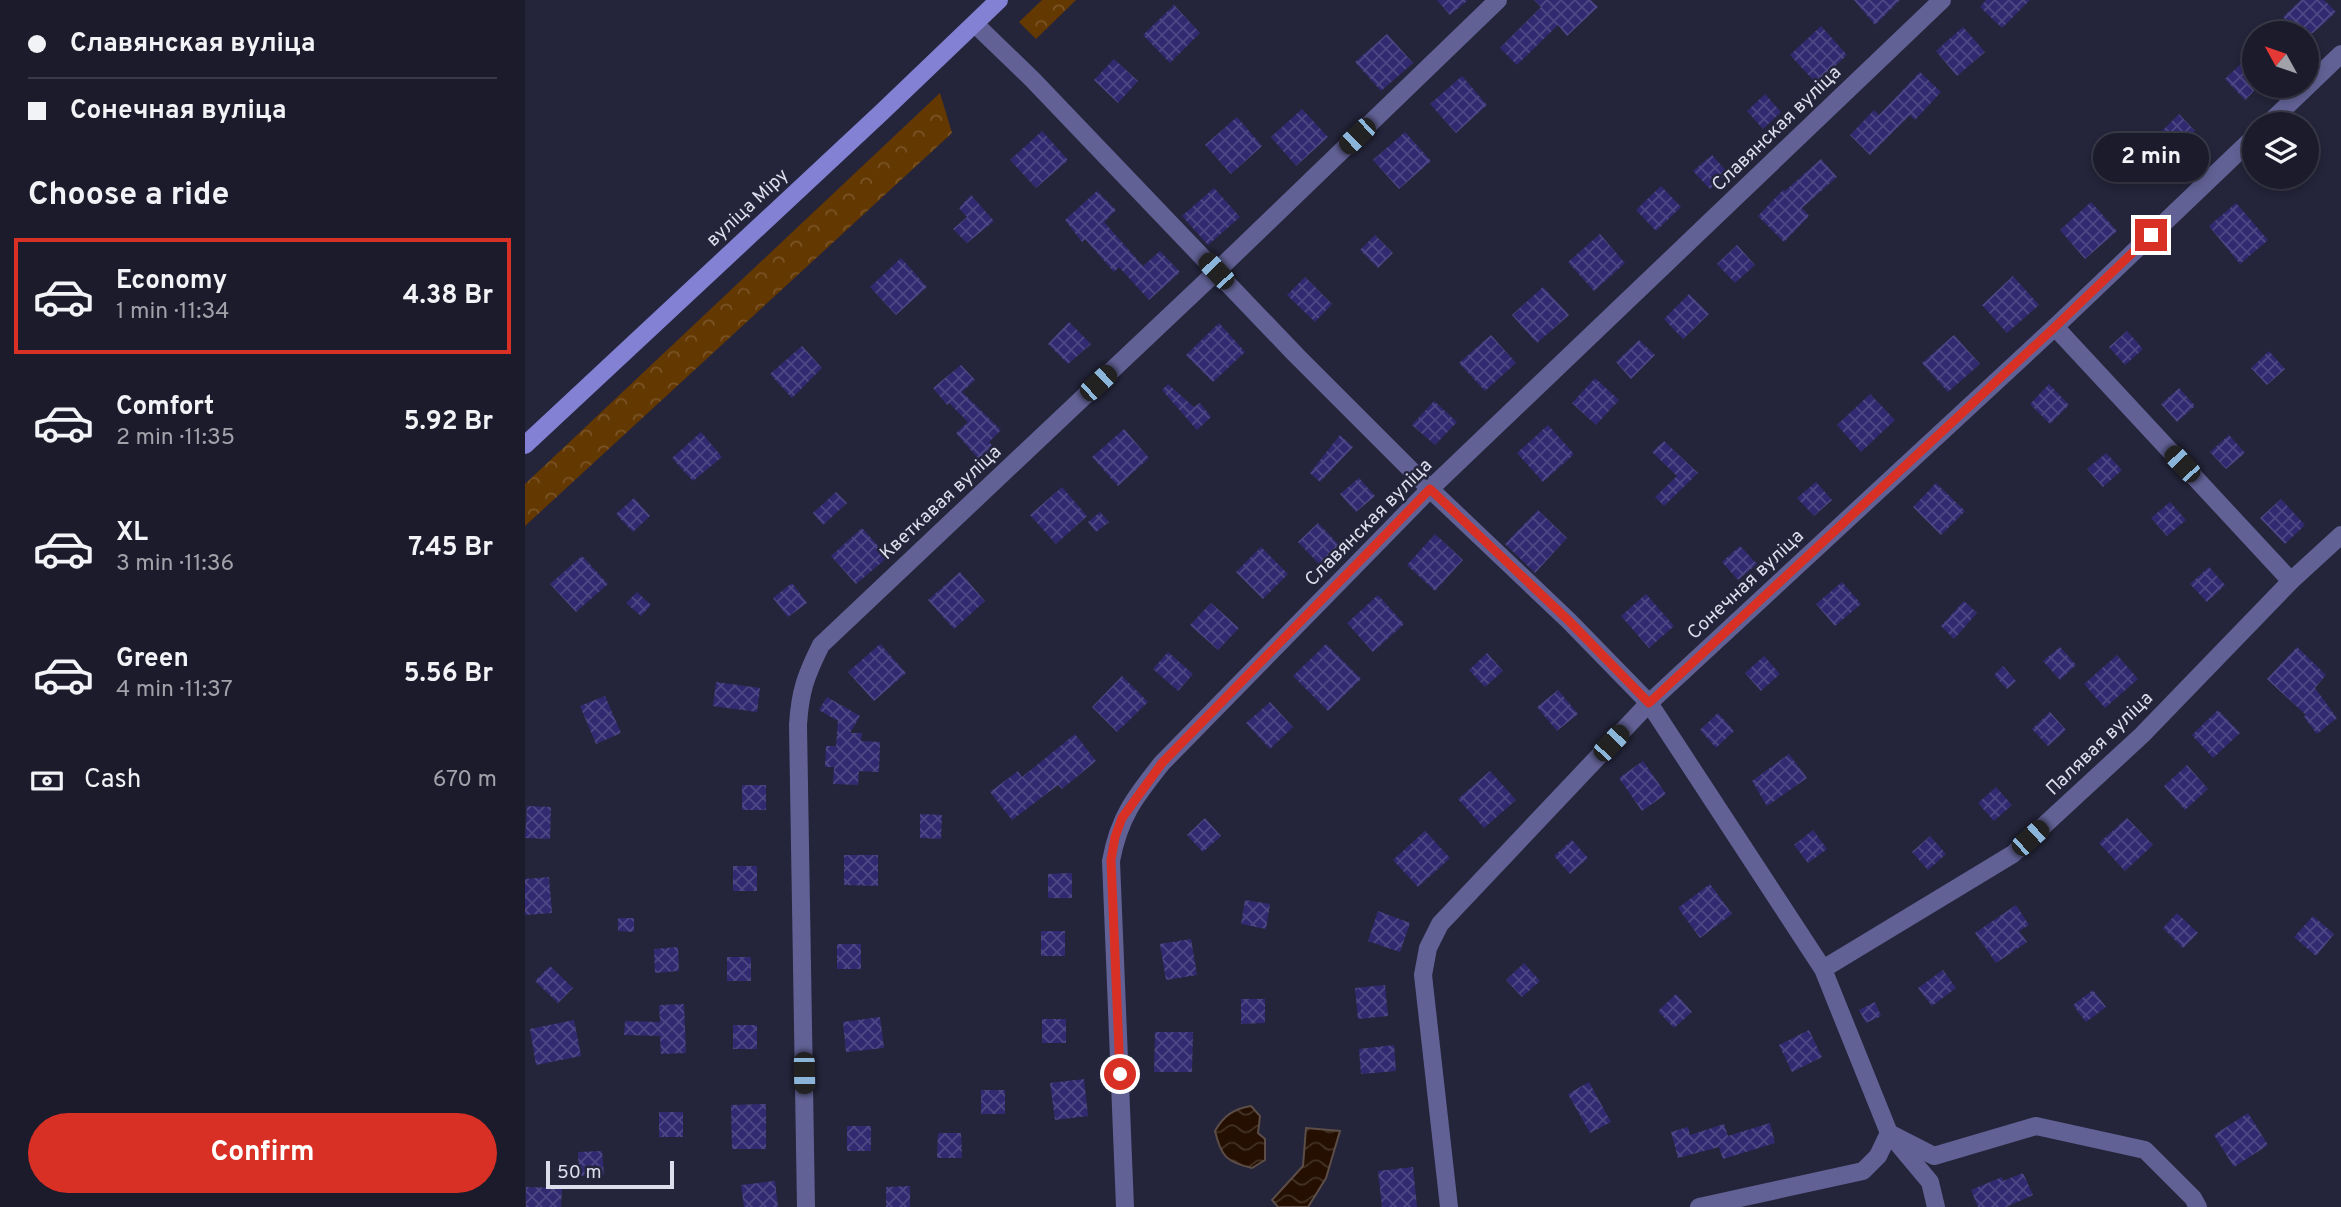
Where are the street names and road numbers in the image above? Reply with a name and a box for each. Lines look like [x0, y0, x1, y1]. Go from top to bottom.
street label: Славянская вуліца [1707, 61, 1847, 197]
street label: вуліца Міру [702, 164, 794, 252]
street label: Кветкавая вуліца [875, 440, 1007, 566]
street label: Славянская вуліца [1300, 454, 1438, 592]
street label: Сонечная вуліца [1683, 525, 1809, 645]
street label: Палявая вуліца [2041, 687, 2159, 801]

